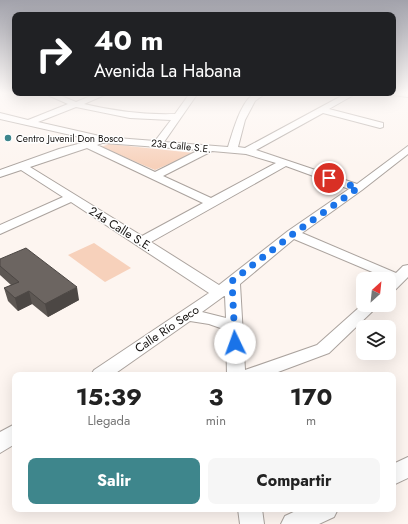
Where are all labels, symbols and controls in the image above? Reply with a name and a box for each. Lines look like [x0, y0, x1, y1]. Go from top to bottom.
text: 40 m [94, 20, 163, 61]
icon: right [28, 28, 80, 80]
text: Avenida La Habana [94, 58, 241, 84]
place label: Centro Juvenil Don Bosco [16, 131, 124, 146]
marker: Centro Juvenil Don Bosco [3, 133, 13, 143]
street label: 23a Calle S.E. [150, 135, 212, 157]
pin [312, 161, 346, 195]
icon: arrive [318, 167, 340, 189]
street label: 24a Calle S.E. [85, 202, 157, 256]
north arrow [356, 272, 396, 312]
map controls [356, 272, 396, 360]
street label: Calle Río Seco [131, 301, 203, 357]
button: layers [356, 320, 396, 360]
position arrow [214, 322, 256, 364]
text: 15:39 [76, 379, 142, 414]
text: 3 [208, 379, 223, 414]
text: 170 [290, 379, 332, 414]
text: Llegada [87, 411, 130, 430]
text: min [206, 411, 226, 430]
text: m [306, 411, 316, 430]
button: Salir [28, 458, 200, 504]
button: Compartir [208, 458, 380, 504]

